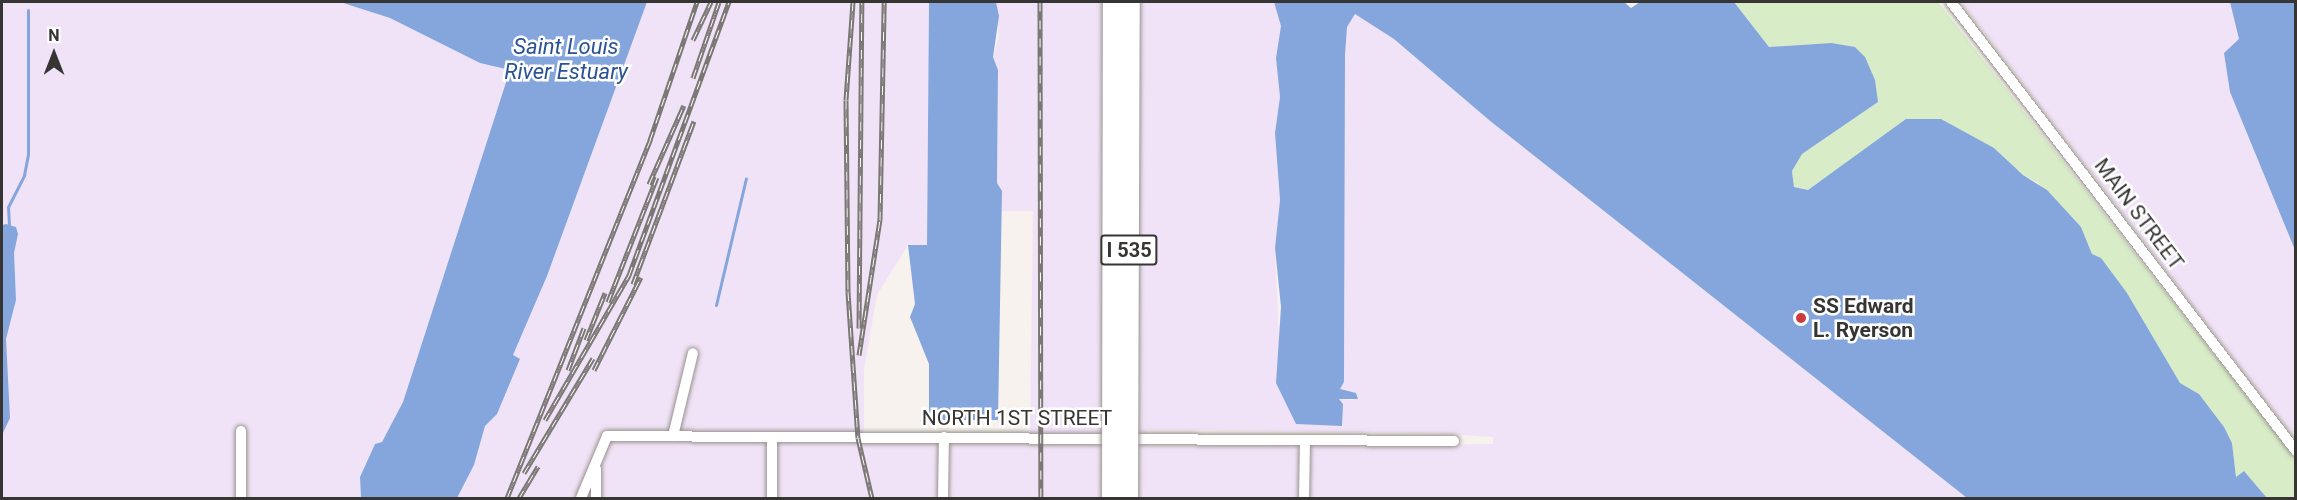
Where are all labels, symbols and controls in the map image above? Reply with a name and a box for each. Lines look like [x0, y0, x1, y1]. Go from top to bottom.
north arrow [24, 24, 84, 84]
text: N [48, 26, 60, 45]
water label: Saint Louis River Estuary [504, 33, 628, 84]
street label: MAIN STREET [2089, 153, 2189, 275]
road number: I 535 [1099, 233, 1159, 267]
place label: SS Edward L. Ryerson [1813, 293, 1913, 343]
marker: SS Edward L. Ryerson [1794, 311, 1808, 325]
street label: NORTH 1ST STREET [922, 405, 1112, 431]

